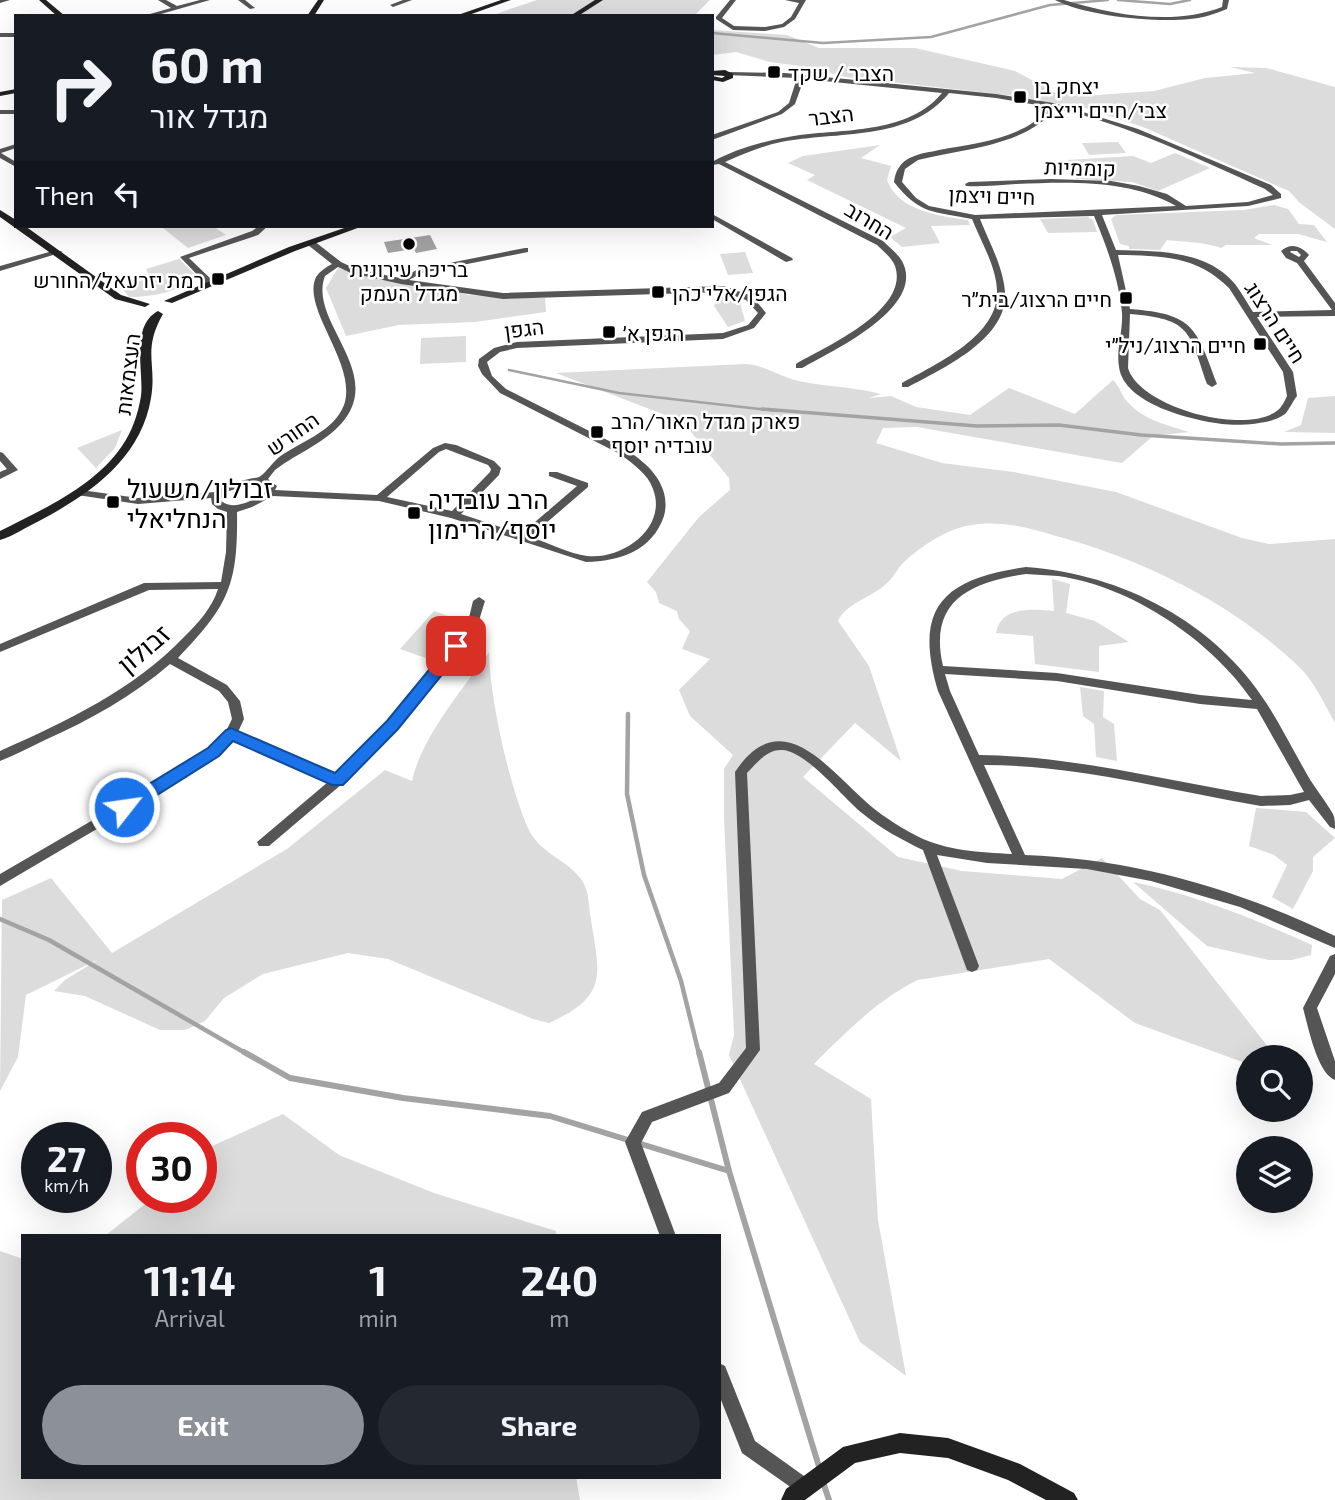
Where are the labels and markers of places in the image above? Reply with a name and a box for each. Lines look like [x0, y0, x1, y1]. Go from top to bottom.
place label: הצבר / שקד [788, 60, 894, 85]
marker: הצבר / שקד [766, 64, 782, 80]
place label: יצחק בן צבי/חיים וייצמן [1034, 73, 1167, 122]
marker: יצחק בן צבי/חיים וייצמן [1012, 89, 1028, 105]
marker: בריכה עירונית מגדל העמק [401, 236, 417, 252]
place label: בריכה עירונית מגדל העמק [350, 256, 468, 305]
place label: רמת יזרעאל/החורש [33, 267, 204, 292]
marker: רמת יזרעאל/החורש [210, 271, 226, 287]
place label: הגפן/אלי כהן [672, 280, 788, 305]
marker: הגפן/אלי כהן [650, 284, 666, 300]
place label: חיים הרצוג/בית״ר [962, 286, 1112, 311]
marker: חיים הרצוג/בית״ר [1118, 290, 1134, 306]
place label: הגפן א׳ [623, 320, 684, 345]
marker: הגפן א׳ [601, 324, 617, 340]
place label: חיים הרצוג/ניל״י [1105, 332, 1246, 357]
marker: חיים הרצוג/ניל״י [1252, 336, 1268, 352]
place label: פארק מגדל האור/הרב עובדיה יוסף [611, 408, 800, 457]
marker: פארק מגדל האור/הרב עובדיה יוסף [589, 424, 605, 440]
place label: זבולון/משעול הנחליאלי [127, 472, 273, 533]
place label: הרב עובדיה יוסף/הרימון [428, 483, 556, 544]
marker: זבולון/משעול הנחליאלי [105, 494, 121, 510]
marker: הרב עובדיה יוסף/הרימון [406, 505, 422, 521]
pin [426, 616, 486, 676]

